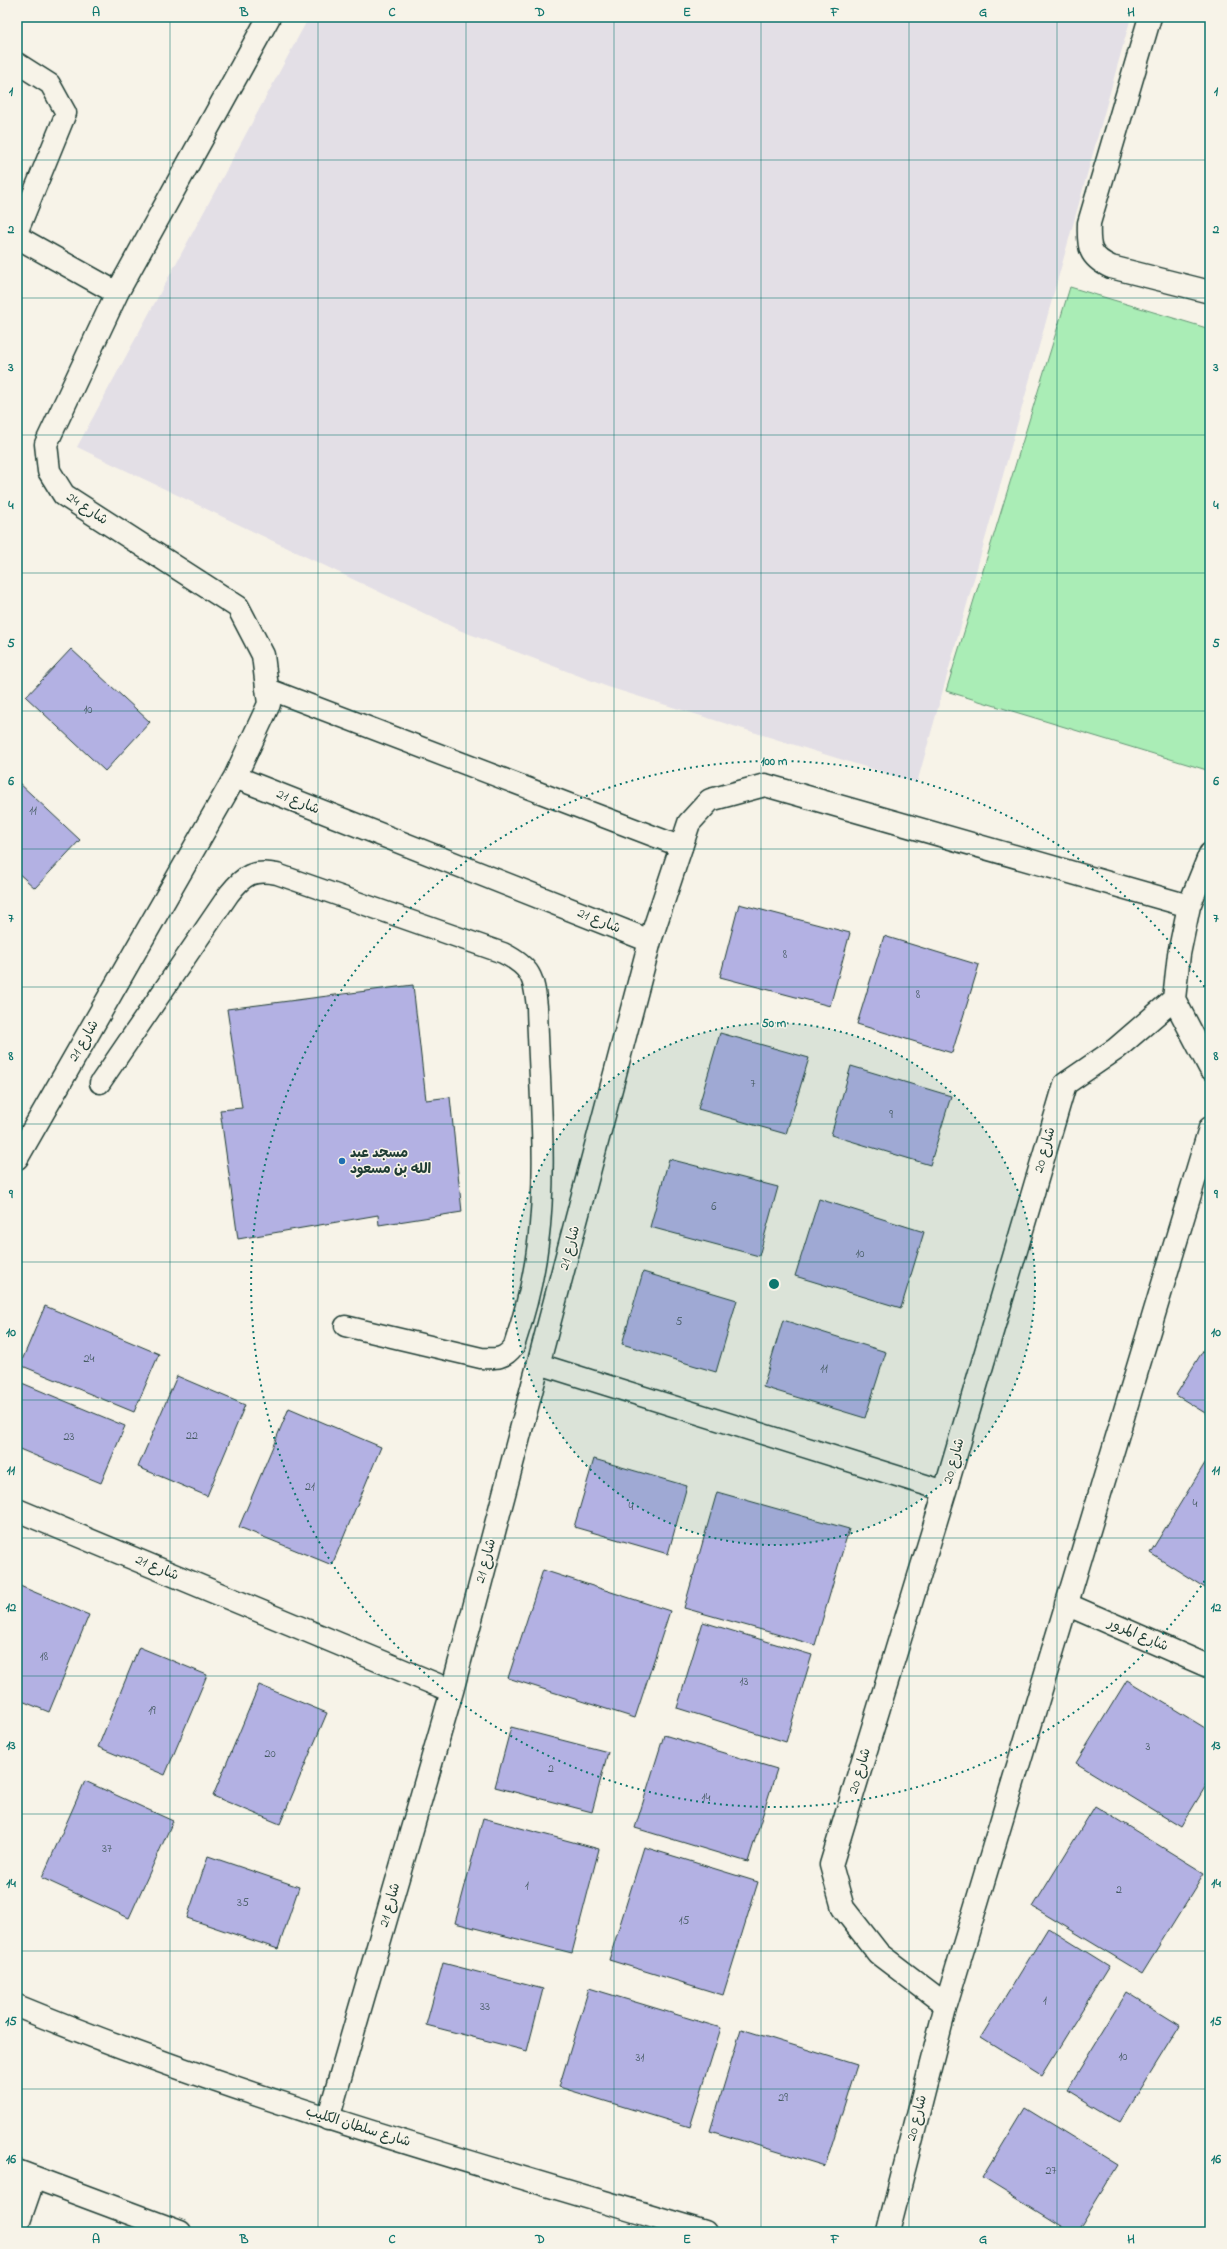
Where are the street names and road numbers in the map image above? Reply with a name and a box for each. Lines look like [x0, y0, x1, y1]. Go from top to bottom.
street label: شارع 24 [62, 487, 112, 531]
street label: شارع 21 [273, 784, 323, 820]
street label: شارع 21 [574, 903, 624, 939]
street label: شارع 21 [64, 1016, 104, 1066]
street label: شارع 20 [1028, 1125, 1062, 1175]
street label: شارع 21 [554, 1223, 586, 1273]
street label: شارع 20 [937, 1436, 971, 1486]
street label: شارع 21 [470, 1536, 502, 1586]
street label: شارع 21 [132, 1550, 182, 1586]
street label: شارع المرور [1104, 1613, 1171, 1657]
street label: شارع 20 [843, 1746, 877, 1796]
street label: شارع 21 [374, 1880, 406, 1930]
street label: شارع 20 [901, 2093, 933, 2143]
street label: شارع سلطان الكليب [303, 2101, 413, 2153]

